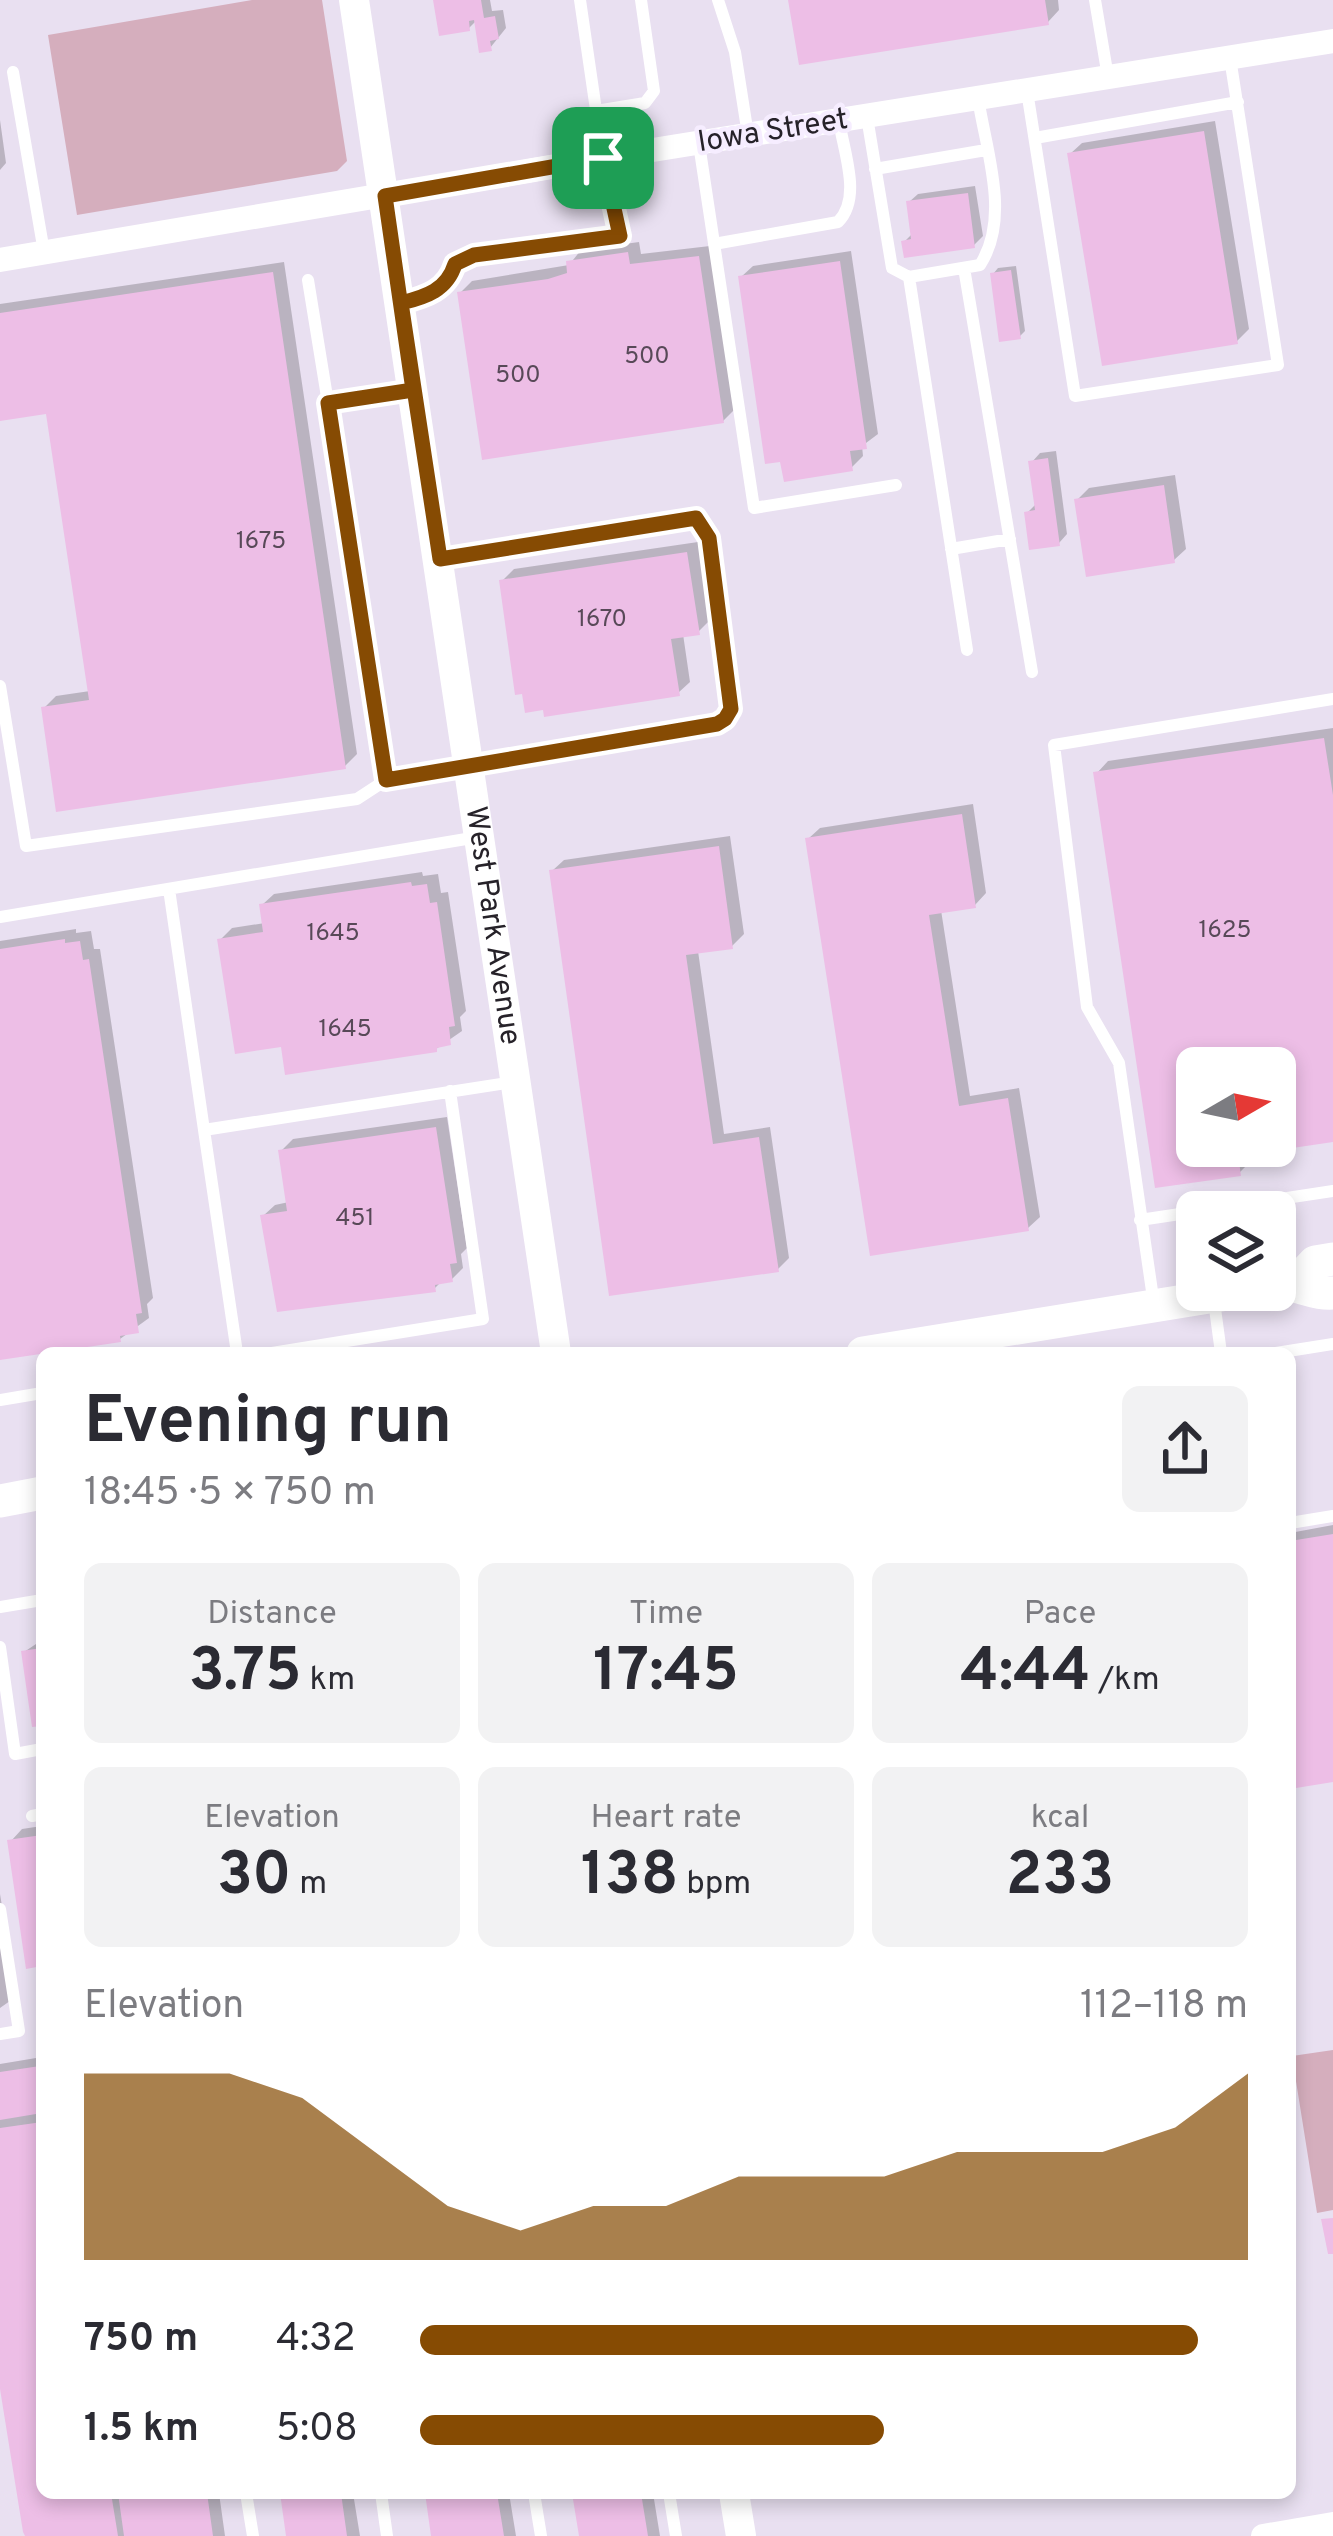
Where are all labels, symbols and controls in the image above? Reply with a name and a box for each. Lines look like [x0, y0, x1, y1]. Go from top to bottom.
street label: Iowa Street [695, 102, 851, 162]
pin [552, 107, 654, 209]
icon: arrive [570, 125, 636, 191]
house number: 500 [624, 342, 670, 372]
house number: 500 [495, 361, 541, 391]
house number: 1675 [236, 527, 286, 557]
house number: 1670 [577, 605, 627, 635]
street label: West Park Avenue [456, 804, 528, 1048]
house number: 1625 [1199, 916, 1251, 946]
house number: 1645 [306, 919, 360, 949]
house number: 1645 [318, 1015, 372, 1045]
north arrow [1176, 1047, 1296, 1167]
map controls [1176, 1047, 1296, 1311]
button: layers [1176, 1191, 1296, 1311]
house number: 451 [336, 1204, 374, 1234]
text: Evening run [84, 1383, 452, 1466]
button: share [1122, 1386, 1248, 1512]
text: 18:45 · 5 × 750 m [84, 1470, 376, 1519]
text: Distance [207, 1594, 337, 1636]
text: Time [629, 1594, 703, 1636]
text: Pace [1024, 1594, 1096, 1636]
text: 3.75 [189, 1636, 302, 1712]
text: 17:45 [593, 1636, 739, 1712]
text: 4:44 [960, 1636, 1090, 1712]
text: km [302, 1660, 355, 1702]
text: /km [1090, 1660, 1160, 1702]
text: Elevation [204, 1798, 340, 1840]
text: Heart rate [590, 1798, 742, 1840]
text: kcal [1031, 1798, 1089, 1840]
text: 30 [217, 1840, 291, 1916]
text: 138 [581, 1840, 679, 1916]
text: 233 [1006, 1840, 1114, 1916]
text: m [291, 1864, 327, 1906]
text: bpm [679, 1864, 751, 1906]
text: Elevation [84, 1983, 244, 2032]
text: 112–118 m [1080, 1983, 1248, 2032]
text: 750 m [84, 2316, 198, 2365]
text: 4:32 [276, 2316, 356, 2365]
text: 1.5 km [84, 2406, 199, 2455]
text: 5:08 [276, 2406, 358, 2455]

